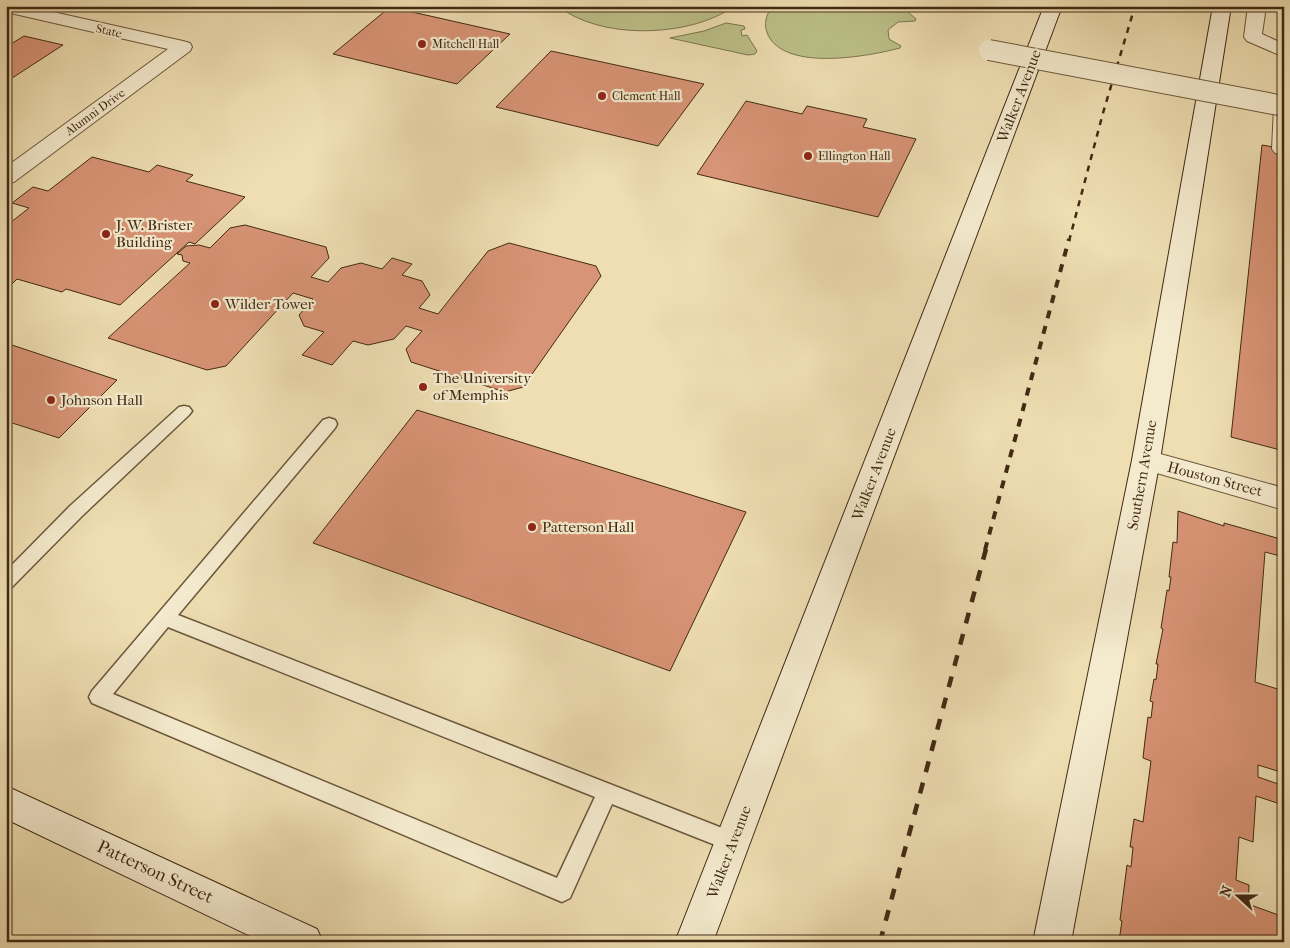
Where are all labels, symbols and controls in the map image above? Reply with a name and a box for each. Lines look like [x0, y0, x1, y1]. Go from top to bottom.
street label: State [95, 21, 123, 41]
place label: Mitchell Hall [432, 37, 500, 51]
marker: Mitchell Hall [416, 38, 428, 50]
street label: Walker Avenue [993, 47, 1045, 146]
street label: Alumni Drive [62, 86, 128, 139]
place label: Clement Hall [612, 89, 681, 103]
marker: Clement Hall [596, 90, 608, 102]
place label: Ellington Hall [818, 149, 891, 163]
marker: Ellington Hall [802, 150, 814, 162]
place label: J. W. Brister Building [115, 216, 193, 251]
marker: J. W. Brister Building [100, 228, 112, 240]
place label: Wilder Tower [224, 295, 315, 313]
marker: Wilder Tower [209, 298, 221, 310]
place label: The University of Memphis [433, 369, 532, 404]
marker: The University of Memphis [417, 381, 429, 393]
place label: Johnson Hall [60, 391, 143, 409]
marker: Johnson Hall [45, 394, 57, 406]
street label: Southern Avenue [1123, 418, 1161, 531]
street label: Walker Avenue [848, 425, 900, 524]
street label: Houston Street [1166, 458, 1265, 500]
place label: Patterson Hall [542, 518, 634, 536]
marker: Patterson Hall [526, 521, 538, 533]
street label: Walker Avenue [703, 803, 755, 902]
street label: Patterson Street [94, 836, 217, 908]
north arrow [1212, 870, 1262, 920]
text: N [1216, 883, 1236, 900]

